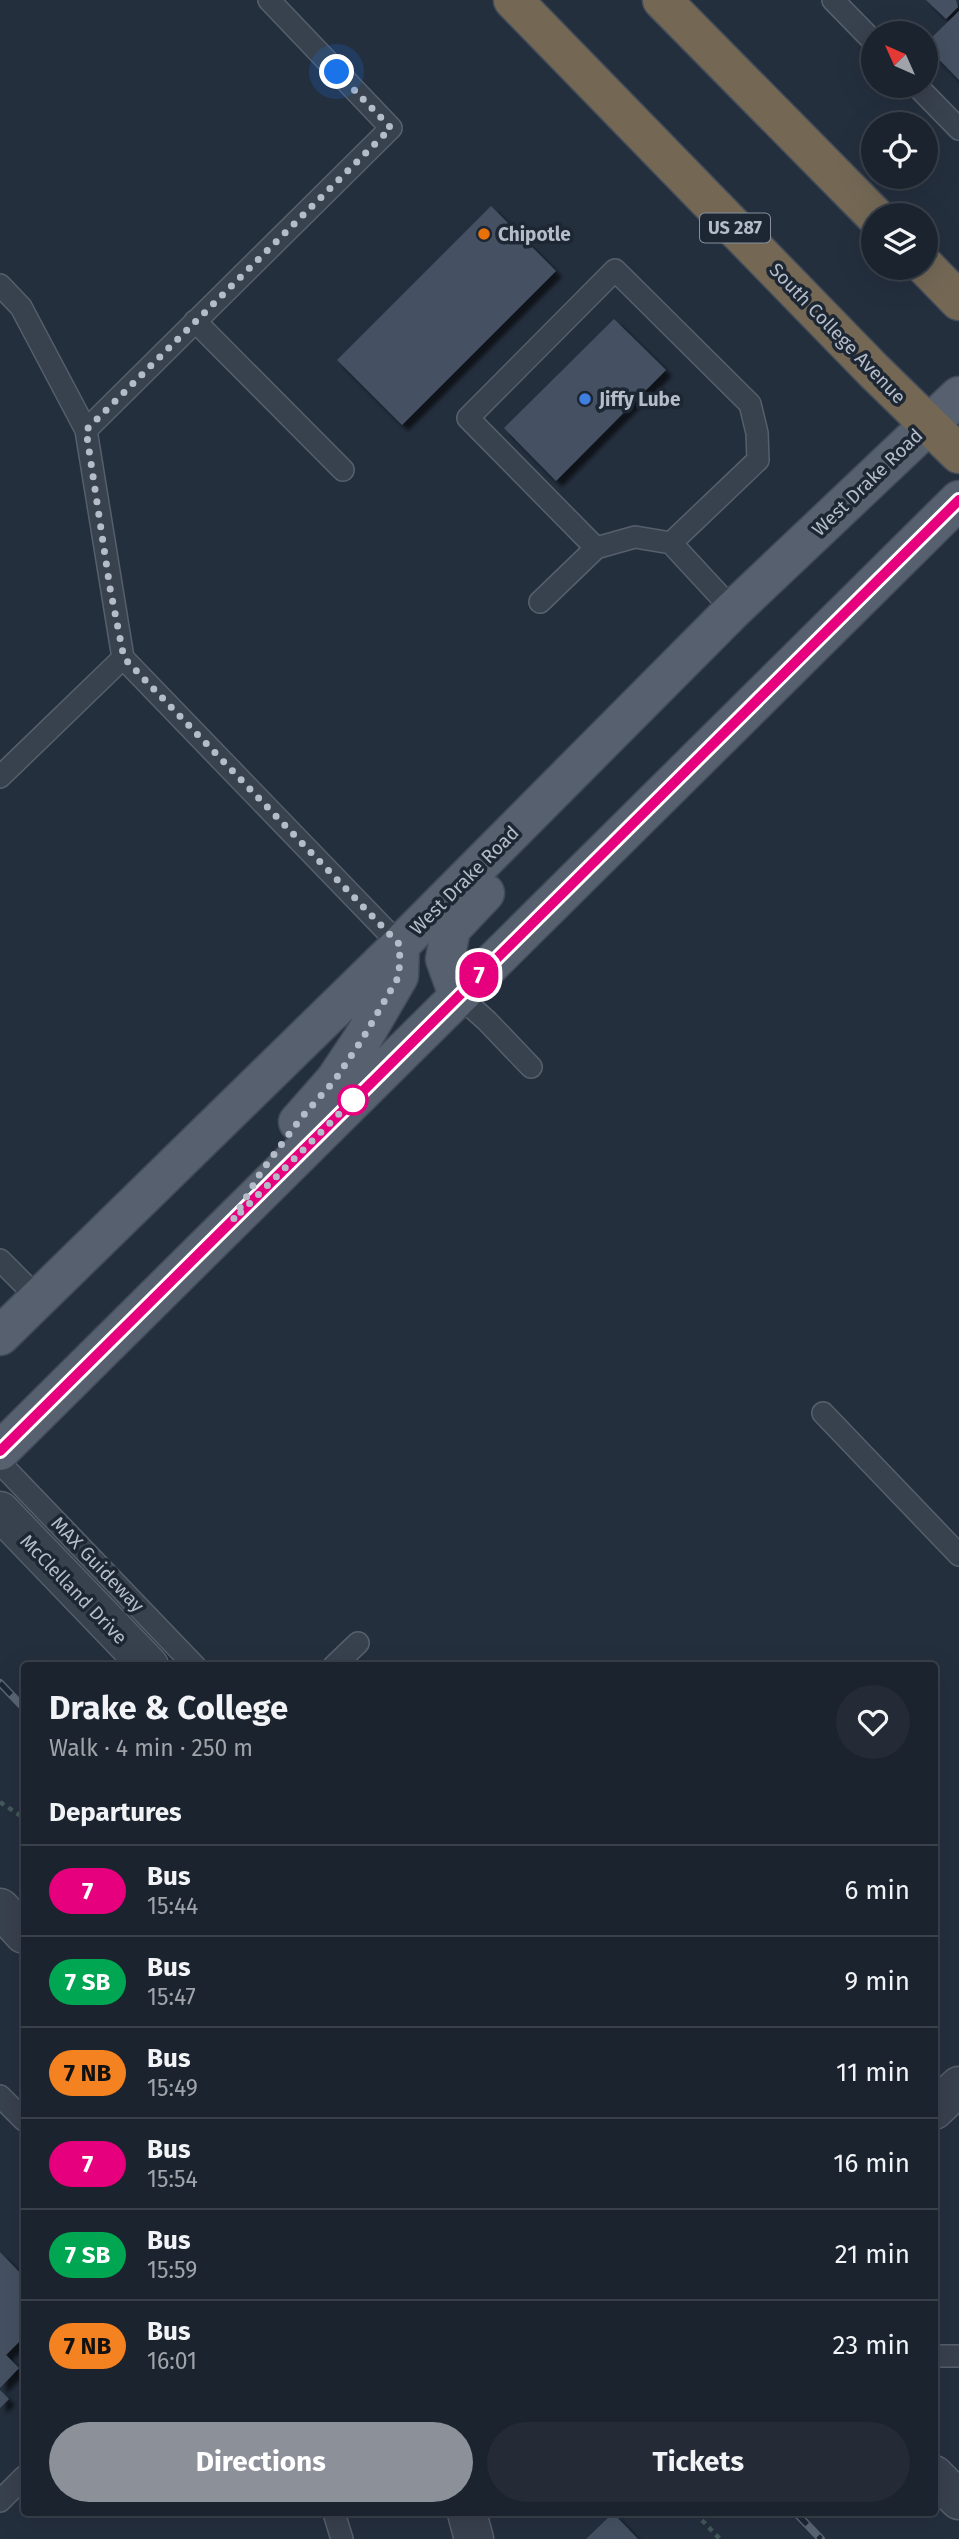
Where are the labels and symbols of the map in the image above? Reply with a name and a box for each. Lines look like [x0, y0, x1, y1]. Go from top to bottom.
north arrow [861, 21, 938, 98]
your location [319, 54, 354, 89]
road number: US 287 [700, 213, 770, 242]
place label: Chipotle [498, 223, 571, 246]
marker: Chipotle [476, 226, 492, 242]
street label: South College Avenue [765, 258, 911, 408]
place label: Jiffy Lube [598, 388, 680, 411]
marker: Jiffy Lube [577, 391, 593, 407]
street label: West Drake Road [807, 424, 927, 541]
street label: West Drake Road [405, 821, 524, 940]
line badge: 7 [456, 952, 502, 998]
unlabelled marker [338, 1085, 368, 1115]
street label: MAX Guideway [46, 1512, 149, 1617]
street label: McClelland Drive [15, 1530, 132, 1649]

